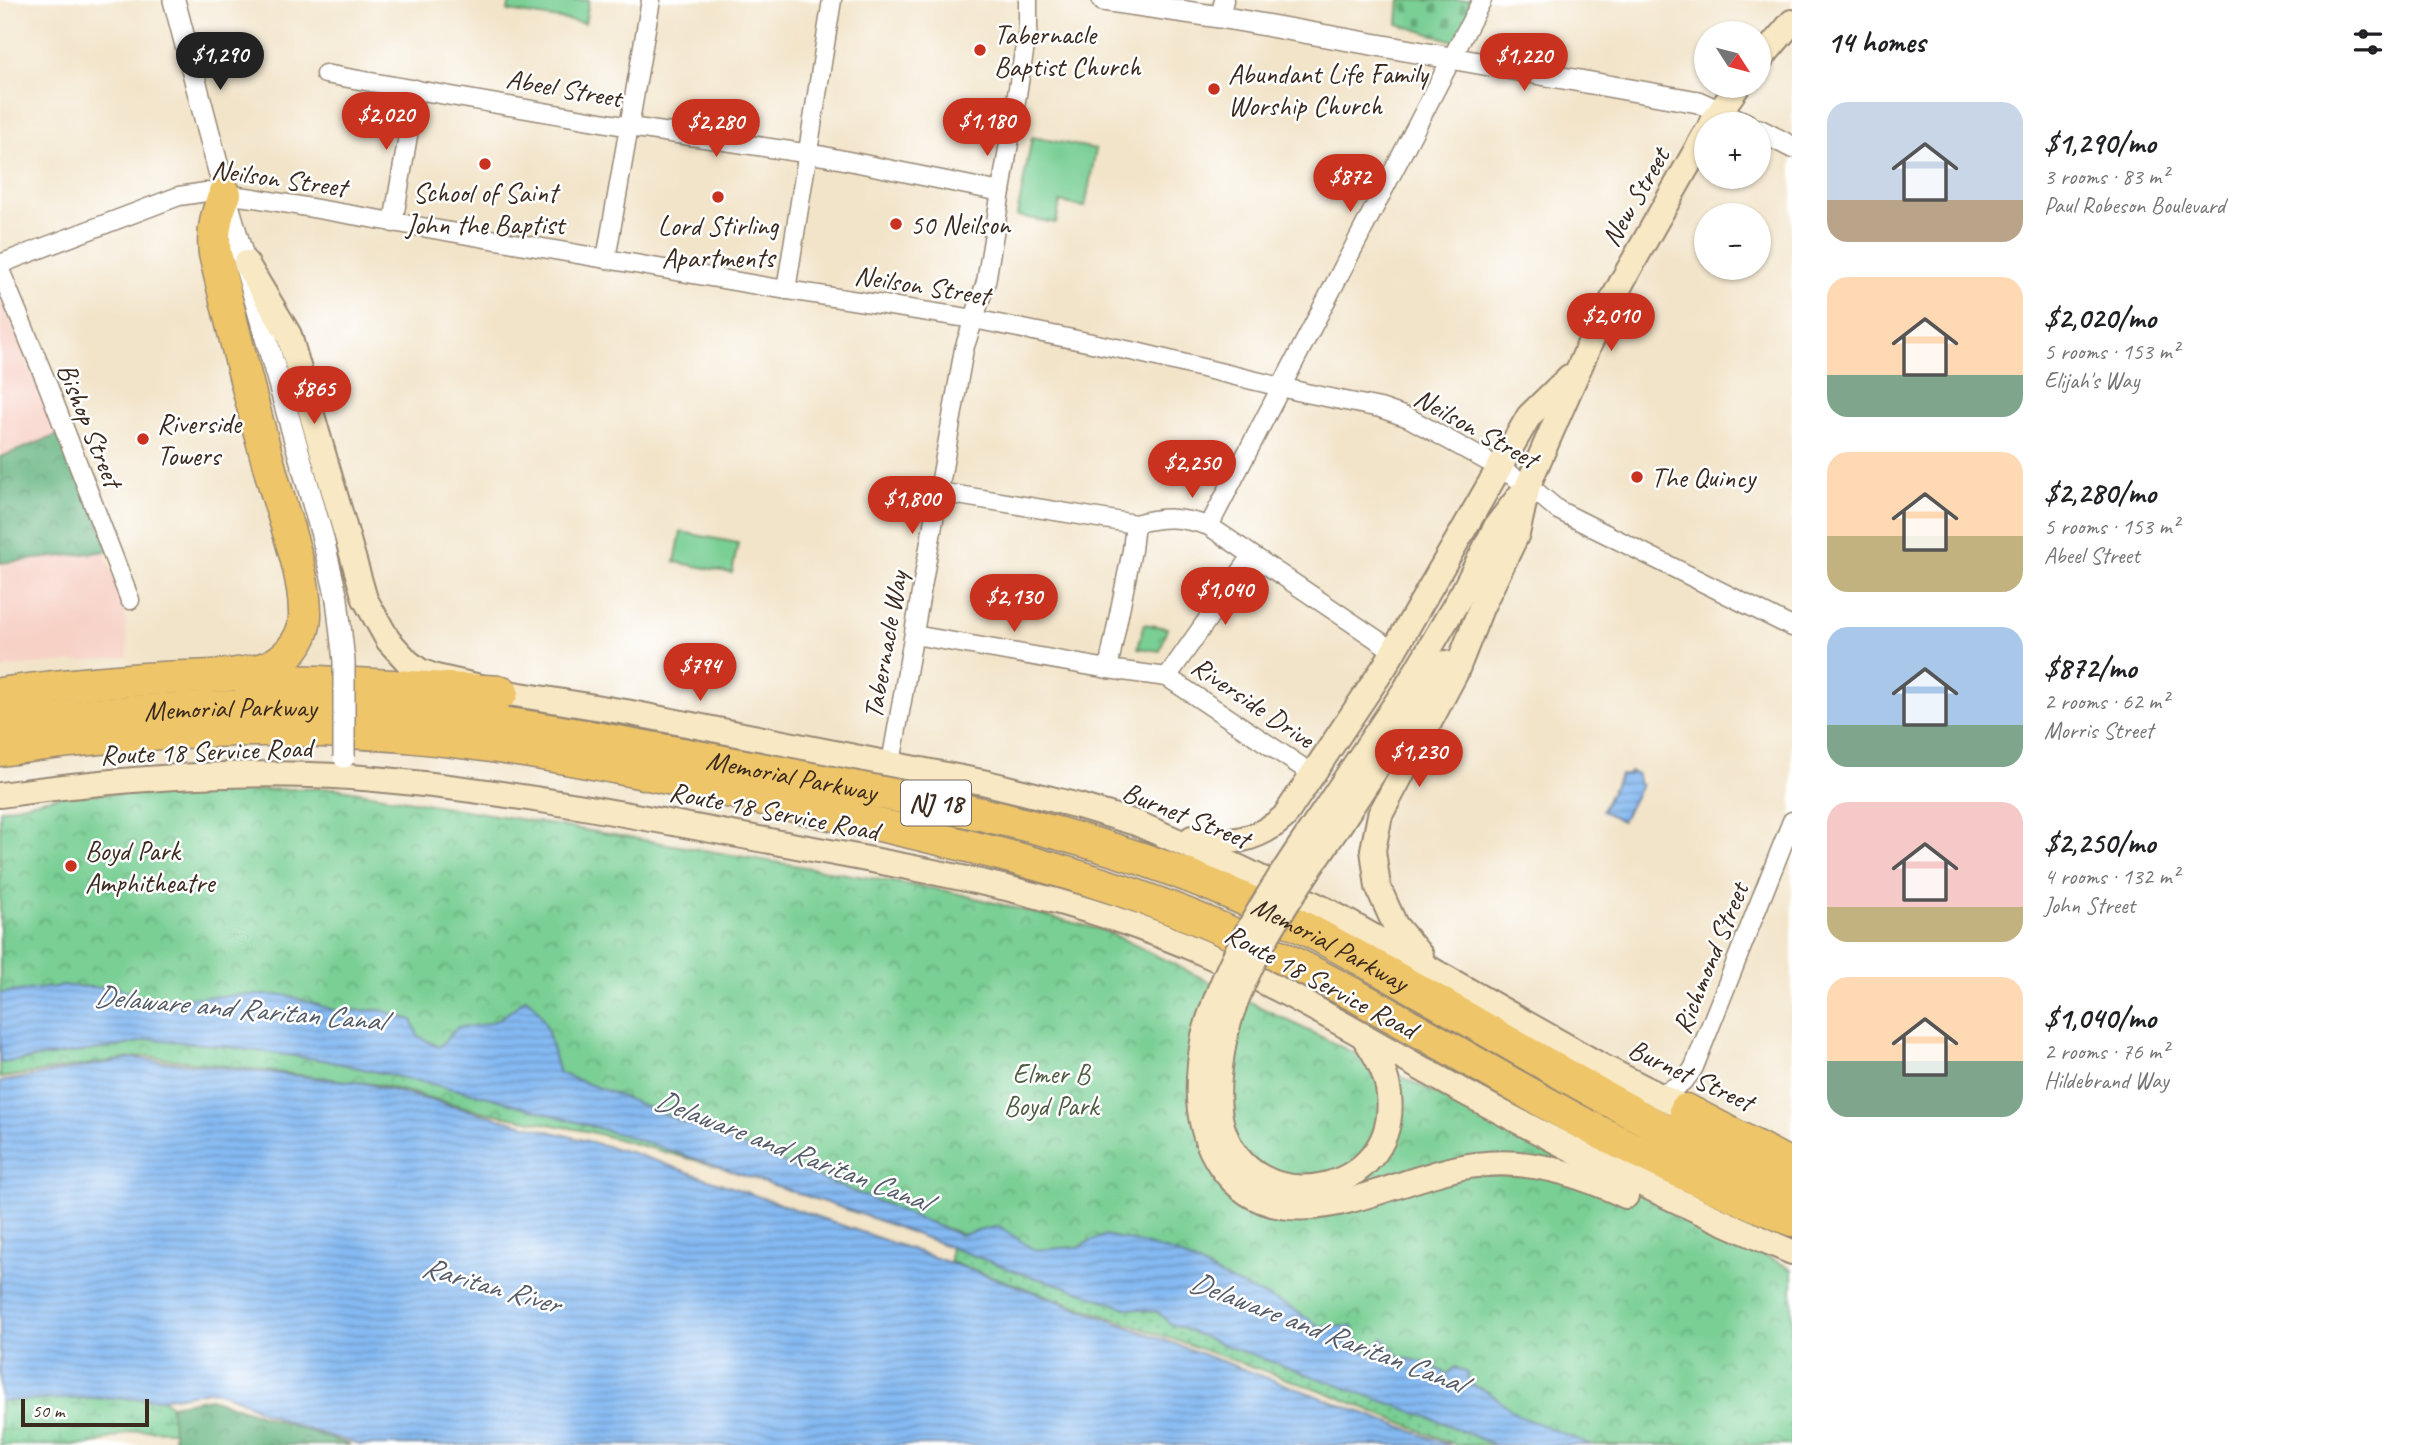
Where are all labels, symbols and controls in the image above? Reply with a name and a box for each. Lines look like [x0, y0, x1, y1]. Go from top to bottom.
place label: Tabernacle Baptist Church [994, 17, 1142, 84]
north arrow [1694, 21, 1771, 98]
map controls [1694, 21, 1771, 280]
text: 14 homes [1827, 23, 1925, 61]
icon: filters [2349, 23, 2387, 61]
pin: $1,290 [163, 32, 277, 92]
pin: $1,220 [1467, 34, 1581, 93]
text: $1,290 [192, 40, 248, 69]
text: $1,220 [1496, 41, 1552, 70]
marker: Tabernacle Baptist Church [972, 42, 988, 58]
place label: Abundant Life Family Worship Church [1228, 56, 1430, 123]
street label: Abeel Street [504, 61, 627, 116]
marker: Abundant Life Family Worship Church [1206, 81, 1222, 97]
pin: $2,020 [329, 92, 443, 152]
pin: $1,180 [930, 99, 1044, 158]
text: $2,020 [358, 100, 414, 129]
pin: $2,280 [659, 100, 773, 159]
text: $1,180 [959, 106, 1015, 135]
text: $2,280 [688, 107, 744, 136]
button: + [1694, 112, 1771, 189]
text: $1,290/mo [2044, 124, 2156, 162]
icon: home [1883, 130, 1967, 214]
street label: New Street [1593, 139, 1678, 252]
street label: Neilson Street [209, 151, 352, 205]
pin: $872 [1309, 154, 1391, 214]
marker: School of Saint John the Baptist [477, 156, 493, 172]
text: $872 [1329, 162, 1371, 191]
text: 3 rooms · 83 m² [2044, 162, 2168, 191]
place label: School of Saint John the Baptist [404, 175, 567, 242]
marker: Lord Stirling Apartments [710, 189, 726, 205]
text: Paul Robeson Boulevard [2044, 191, 2225, 220]
button: − [1694, 203, 1771, 280]
place label: 50 Neilson [910, 207, 1012, 242]
place label: Lord Stirling Apartments [658, 208, 779, 275]
marker: 50 Neilson [888, 216, 904, 232]
street label: Neilson Street [852, 257, 996, 313]
pin: $2,010 [1554, 294, 1668, 353]
text: $2,020/mo [2044, 299, 2156, 337]
text: $2,010 [1583, 301, 1639, 330]
icon: home [1883, 305, 1967, 389]
text: 5 rooms · 153 m² [2044, 337, 2179, 366]
street label: Bishop Street [49, 358, 132, 496]
pin: $865 [273, 366, 355, 426]
text: Elijah's Way [2044, 366, 2139, 395]
text: $865 [293, 374, 335, 403]
street label: Neilson Street [1408, 380, 1547, 478]
place label: Riverside Towers [157, 406, 243, 473]
marker: Riverside Towers [135, 431, 151, 447]
pin: $2,250 [1135, 440, 1249, 500]
text: $2,250 [1164, 448, 1220, 477]
place label: The Quincy [1651, 460, 1758, 495]
marker: The Quincy [1629, 469, 1645, 485]
text: $2,280/mo [2044, 474, 2156, 512]
pin: $1,800 [855, 476, 969, 536]
icon: home [1883, 480, 1967, 564]
text: $1,800 [884, 484, 940, 513]
text: 5 rooms · 153 m² [2044, 512, 2179, 541]
text: Abeel Street [2044, 541, 2140, 570]
street label: Tabernacle Way [855, 566, 916, 722]
pin: $1,040 [1168, 568, 1282, 627]
pin: $2,130 [957, 574, 1071, 634]
text: $1,040 [1197, 575, 1253, 604]
text: $2,130 [986, 582, 1042, 611]
pin: $794 [659, 644, 741, 703]
street label: Riverside Drive [1185, 648, 1323, 757]
text: $872/mo [2044, 649, 2136, 687]
text: $794 [679, 651, 721, 680]
icon: home [1883, 655, 1967, 739]
text: 2 rooms · 62 m² [2044, 687, 2168, 716]
street label: Memorial Parkway [143, 689, 319, 728]
text: Morris Street [2044, 716, 2153, 745]
street label: Route 18 Service Road [99, 730, 317, 772]
pin: $1,230 [1362, 730, 1476, 789]
text: $1,230 [1391, 737, 1447, 766]
street label: Memorial Parkway [704, 742, 882, 809]
street label: Route 18 Service Road [667, 774, 885, 849]
street label: Burnet Street [1117, 774, 1258, 858]
road number: NJ 18 [901, 780, 971, 825]
text: $2,250/mo [2044, 824, 2155, 862]
icon: home [1883, 830, 1967, 914]
place label: Boyd Park Amphitheatre [85, 833, 216, 900]
marker: Boyd Park Amphitheatre [63, 858, 79, 874]
text: 4 rooms · 132 m² [2044, 862, 2179, 891]
street label: Richmond Street [1664, 875, 1757, 1038]
street label: Memorial Parkway [1246, 888, 1417, 1001]
text: John Street [2044, 891, 2135, 920]
street label: Route 18 Service Road [1219, 916, 1426, 1048]
water label: Delaware and Raritan Canal [93, 976, 395, 1040]
text: $1,040/mo [2044, 999, 2156, 1037]
icon: home [1883, 1005, 1967, 1089]
street label: Burnet Street [1623, 1031, 1762, 1121]
text: 2 rooms · 76 m² [2044, 1037, 2168, 1066]
park label: Elmer B Boyd Park [1004, 1056, 1101, 1123]
text: Hildebrand Way [2044, 1066, 2169, 1095]
water label: Delaware and Raritan Canal [650, 1080, 944, 1223]
water label: Raritan River [418, 1247, 568, 1324]
water label: Delaware and Raritan Canal [1185, 1262, 1479, 1405]
scale bar [21, 1396, 149, 1428]
text: 50 m [32, 1399, 64, 1423]

